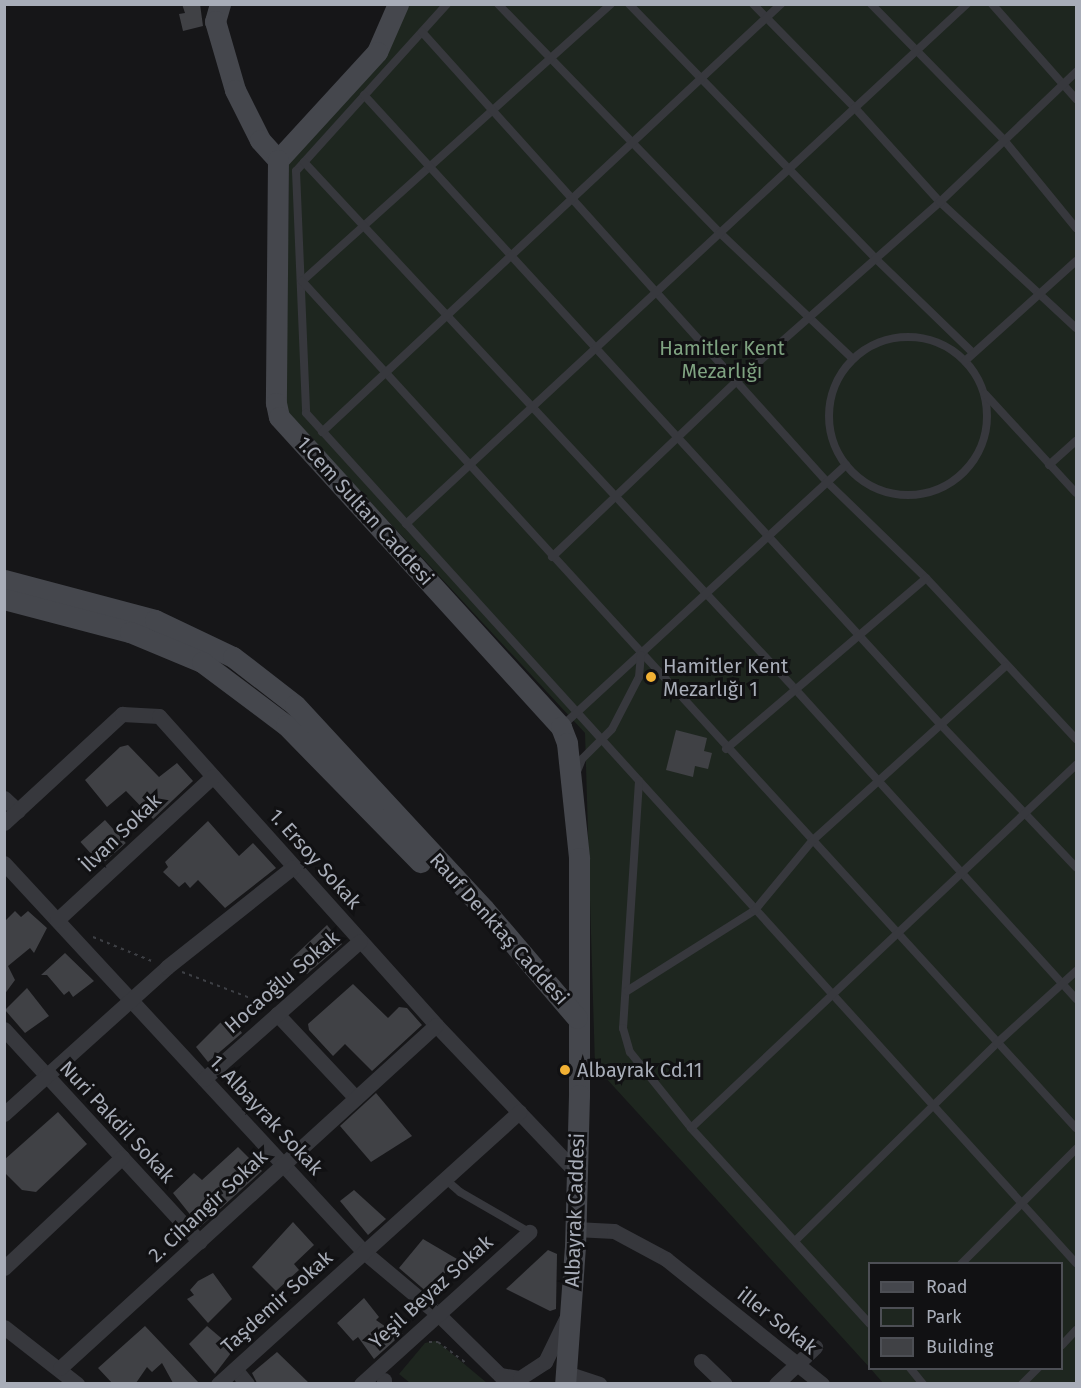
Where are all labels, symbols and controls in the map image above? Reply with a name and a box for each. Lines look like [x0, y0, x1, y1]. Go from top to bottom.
park label: Hamitler Kent Mezarlığı [659, 336, 785, 383]
street label: 1.Cem Sultan Caddesi [292, 432, 438, 590]
place label: Hamitler Kent Mezarlığı 1 [663, 654, 788, 701]
marker: Hamitler Kent Mezarlığı 1 [644, 670, 658, 684]
street label: İlvan Sokak [76, 789, 166, 877]
street label: 1. Ersoy Sokak [264, 804, 366, 914]
street label: Rauf Denktaş Caddesi [424, 848, 574, 1010]
street label: Hocaoğlu Sokak [220, 926, 344, 1038]
street label: 1. Albayrak Sokak [204, 1050, 328, 1180]
street label: Nuri Pakdil Sokak [54, 1056, 180, 1188]
place label: Albayrak Cd.11 [577, 1058, 702, 1082]
marker: Albayrak Cd.11 [558, 1063, 572, 1077]
street label: Albayrak Caddesi [560, 1132, 590, 1288]
street label: 2. Cihangir Sokak [144, 1145, 272, 1267]
street label: Yeşil Beyaz Sokak [364, 1230, 498, 1354]
street label: Taşdemir Sokak [216, 1246, 338, 1358]
legend [868, 1262, 1063, 1370]
text: Road [926, 1276, 968, 1298]
street label: iller Sokak [732, 1282, 822, 1360]
text: Park [926, 1306, 961, 1328]
text: Building [926, 1336, 993, 1358]

